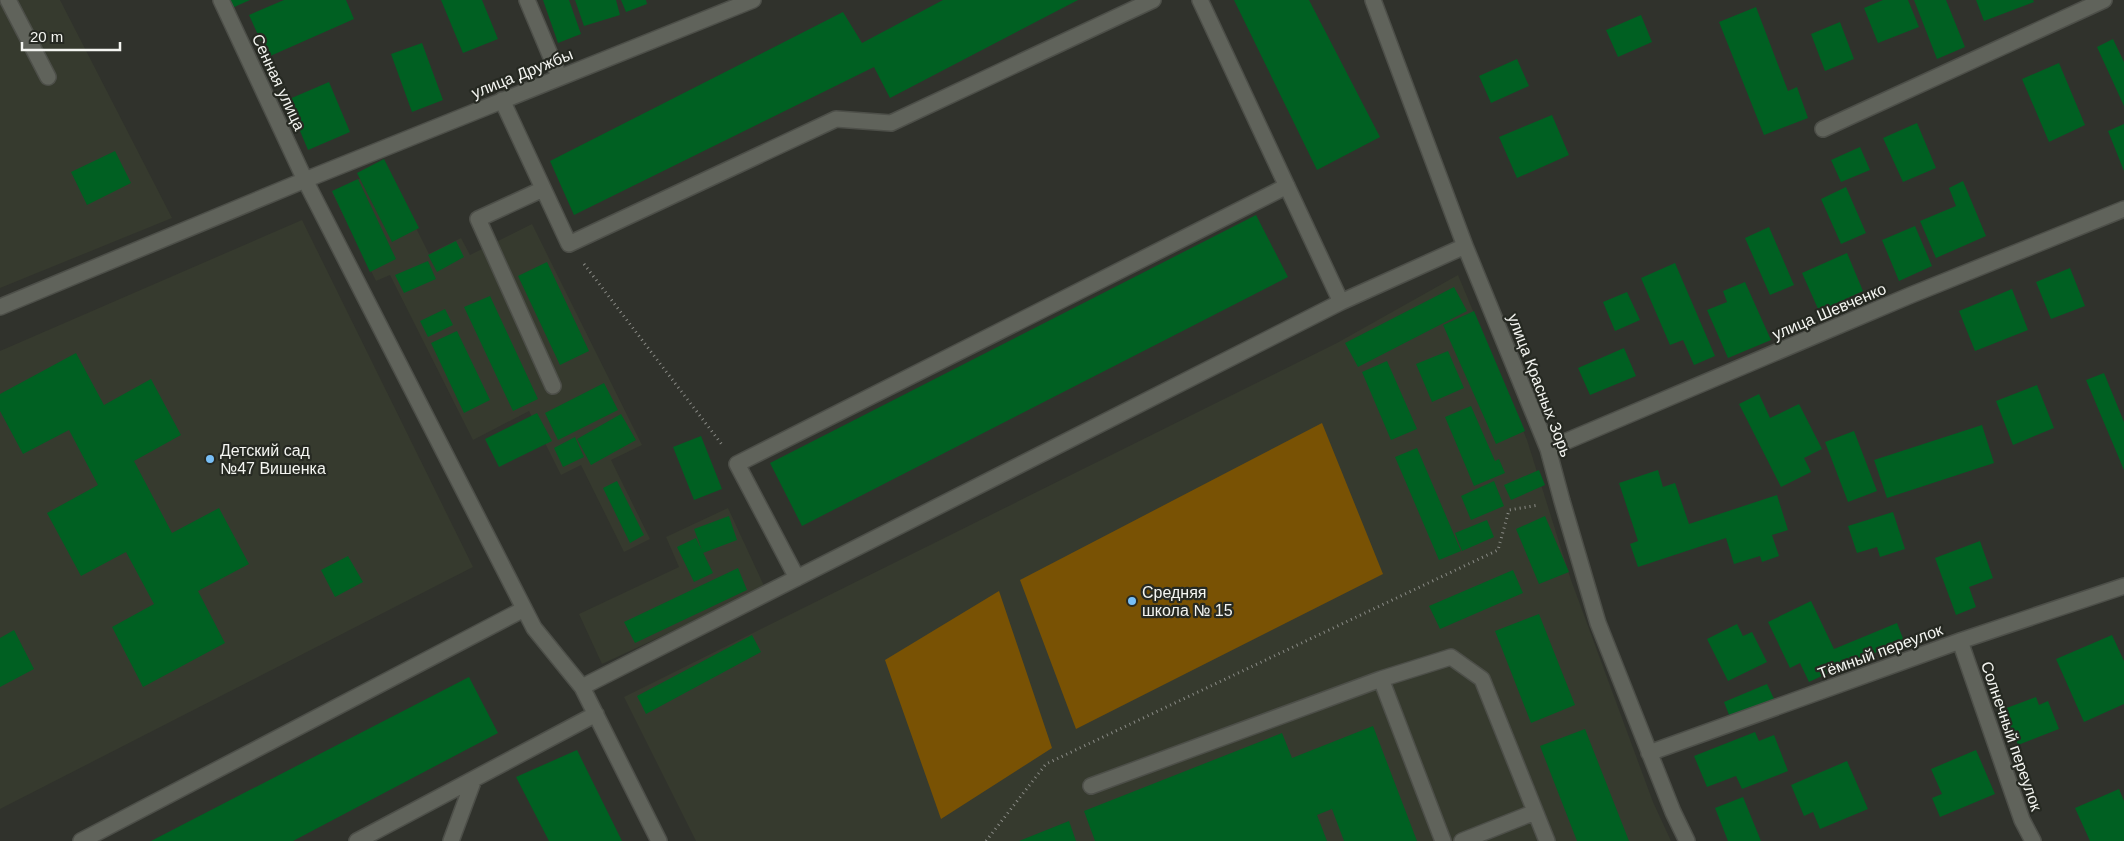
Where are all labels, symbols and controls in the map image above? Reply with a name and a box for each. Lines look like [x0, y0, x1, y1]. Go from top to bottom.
scale bar [22, 20, 120, 52]
text: 20 m [30, 28, 63, 45]
street label: Сенная улица [249, 31, 308, 133]
street label: улица Дружбы [469, 45, 575, 102]
street label: улица Шевченко [1770, 280, 1889, 343]
street label: улица Красных Зорь [1504, 311, 1575, 459]
place label: Детский сад №47 Вишенка [220, 442, 326, 477]
marker: Детский сад №47 Вишенка [204, 453, 216, 465]
place label: Средняя школа № 15 [1142, 584, 1233, 619]
marker: Средняя школа № 15 [1126, 595, 1138, 607]
street label: Тёмный переулок [1815, 621, 1946, 682]
street label: Солнечный переулок [1978, 659, 2045, 814]

